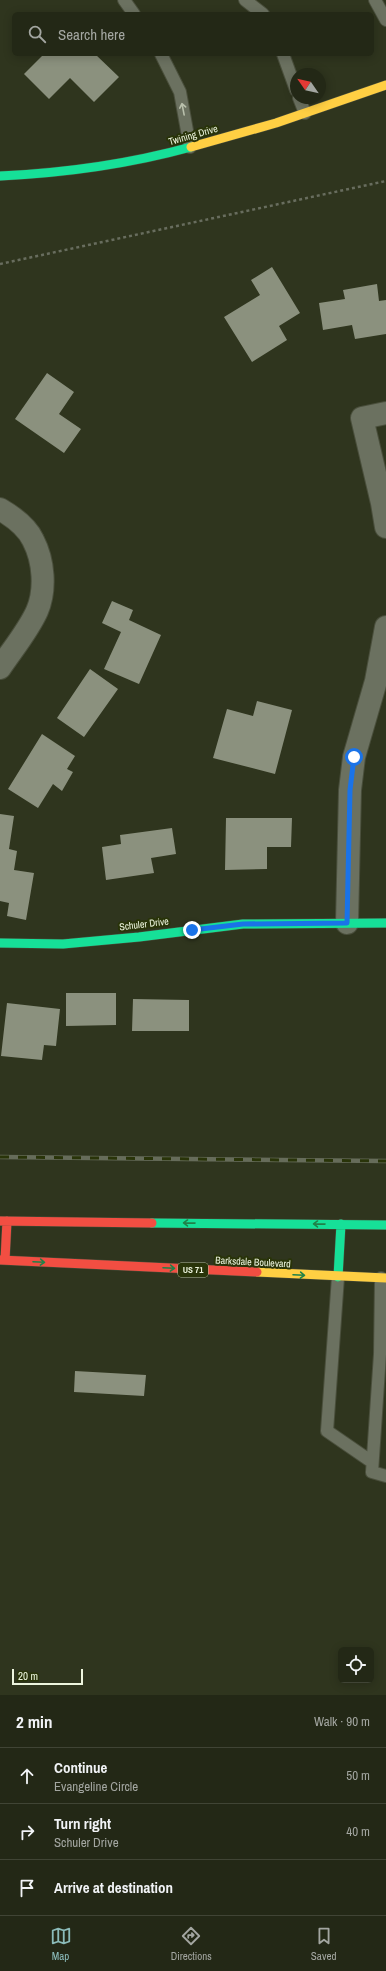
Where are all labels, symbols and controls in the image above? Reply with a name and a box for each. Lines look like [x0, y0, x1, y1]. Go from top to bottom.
search box [12, 12, 374, 56]
icon: search [26, 23, 48, 45]
text: Search here [58, 24, 125, 45]
north arrow [290, 68, 326, 104]
one-way arrow [179, 102, 187, 115]
street label: Twining Drive [167, 122, 220, 148]
route start [345, 748, 363, 766]
street label: Schuler Drive [119, 914, 170, 933]
route end [183, 921, 201, 939]
one-way arrow [183, 1219, 196, 1227]
one-way arrow [313, 1220, 326, 1228]
street label: Barksdale Boulevard [215, 1254, 291, 1270]
one-way arrow [32, 1258, 45, 1266]
road number: US 71 [178, 1263, 208, 1277]
one-way arrow [162, 1265, 175, 1272]
one-way arrow [292, 1271, 305, 1279]
map controls [338, 1647, 374, 1683]
button: locate [338, 1647, 374, 1683]
scale bar [12, 1667, 83, 1686]
text: 20 m [18, 1669, 38, 1683]
text: 2 min [16, 1710, 52, 1733]
text: Walk · 90 m [314, 1713, 370, 1730]
text: Continue [54, 1757, 107, 1778]
icon: ahead [16, 1765, 38, 1787]
text: 50 m [346, 1767, 370, 1784]
text: Evangeline Circle [54, 1778, 138, 1795]
text: Turn right [54, 1813, 111, 1834]
icon: right [16, 1821, 38, 1843]
text: 40 m [346, 1823, 370, 1840]
text: Schuler Drive [54, 1834, 119, 1851]
icon: arrive [16, 1877, 38, 1899]
text: Arrive at destination [54, 1877, 173, 1898]
tab: Map [50, 1925, 72, 1963]
tab: Directions [171, 1925, 212, 1963]
tab: Saved [311, 1925, 336, 1963]

